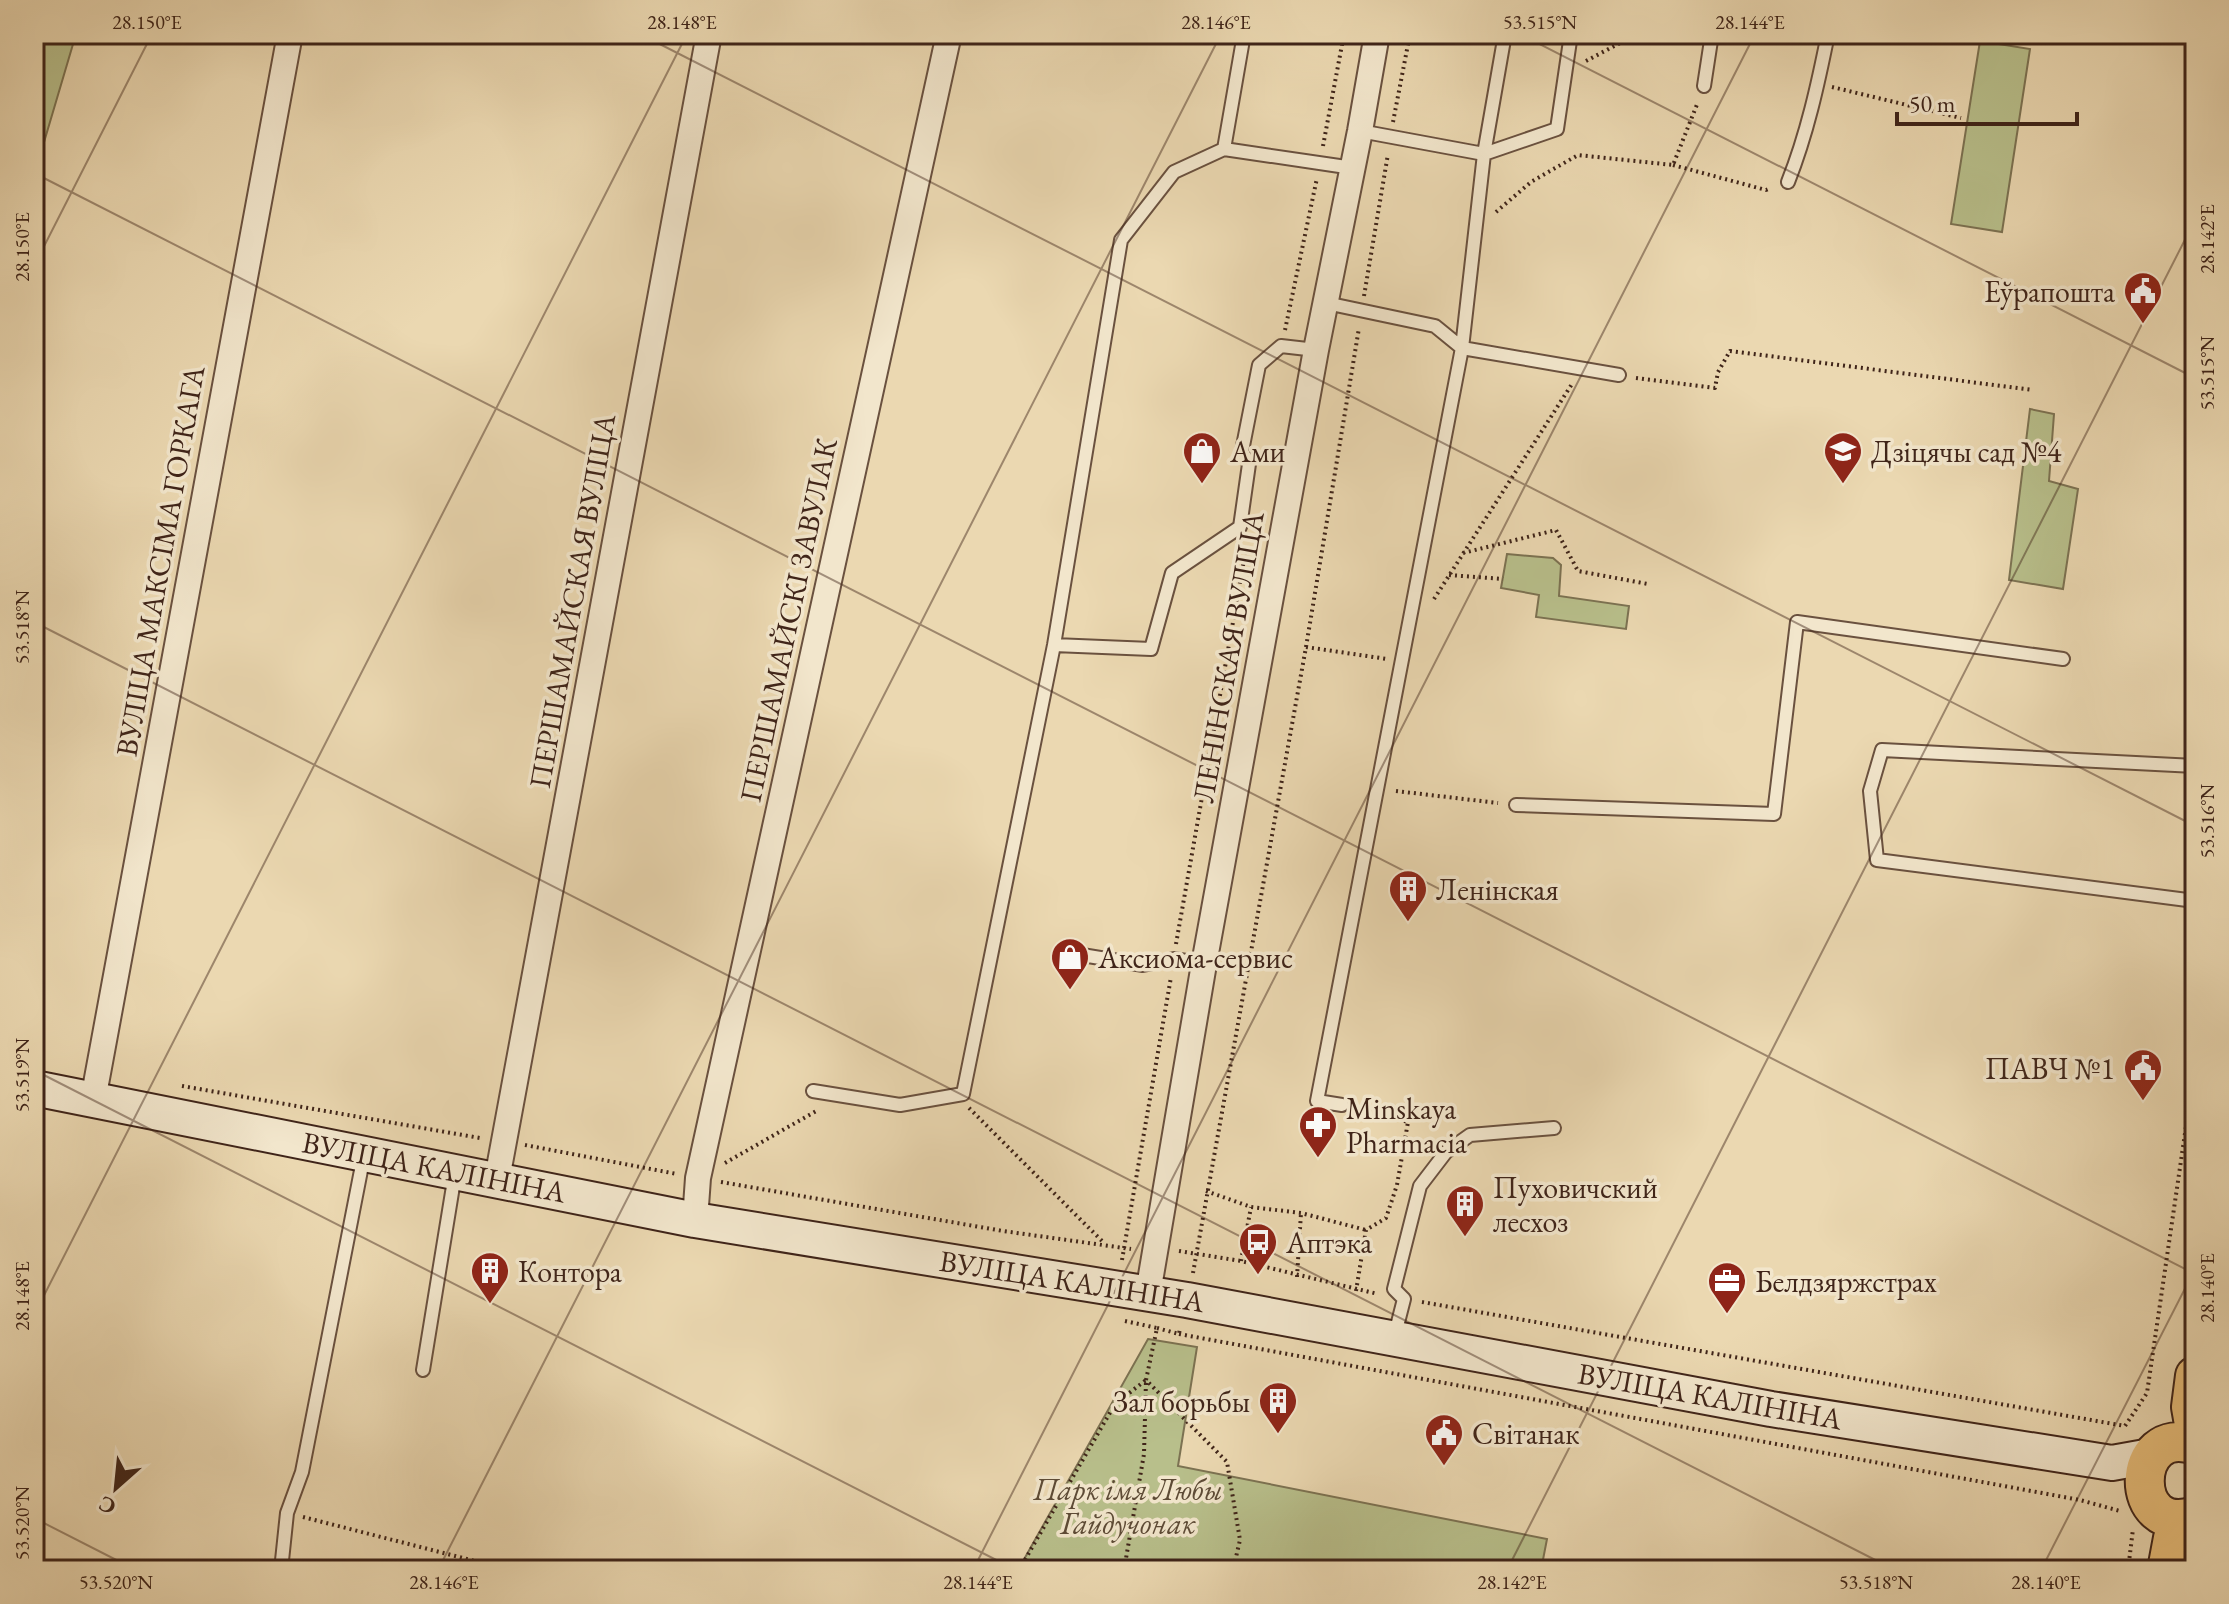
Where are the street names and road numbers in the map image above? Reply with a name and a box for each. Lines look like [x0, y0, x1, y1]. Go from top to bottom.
street label: ВУЛІЦА МАКСІМА ГОРКАГА [106, 362, 214, 759]
street label: ПЕРШАМАЙСКАЯ ВУЛІЦА [520, 410, 624, 791]
street label: ПЕРШАМАЙСКІ ЗАВУЛАК [730, 434, 846, 806]
street label: ЛЕНІНСКАЯ ВУЛІЦА [1183, 508, 1273, 806]
street label: ВУЛІЦА КАЛІНІНА [299, 1122, 569, 1212]
street label: ВУЛІЦА КАЛІНІНА [937, 1241, 1207, 1321]
street label: ВУЛІЦА КАЛІНІНА [1575, 1354, 1845, 1438]

